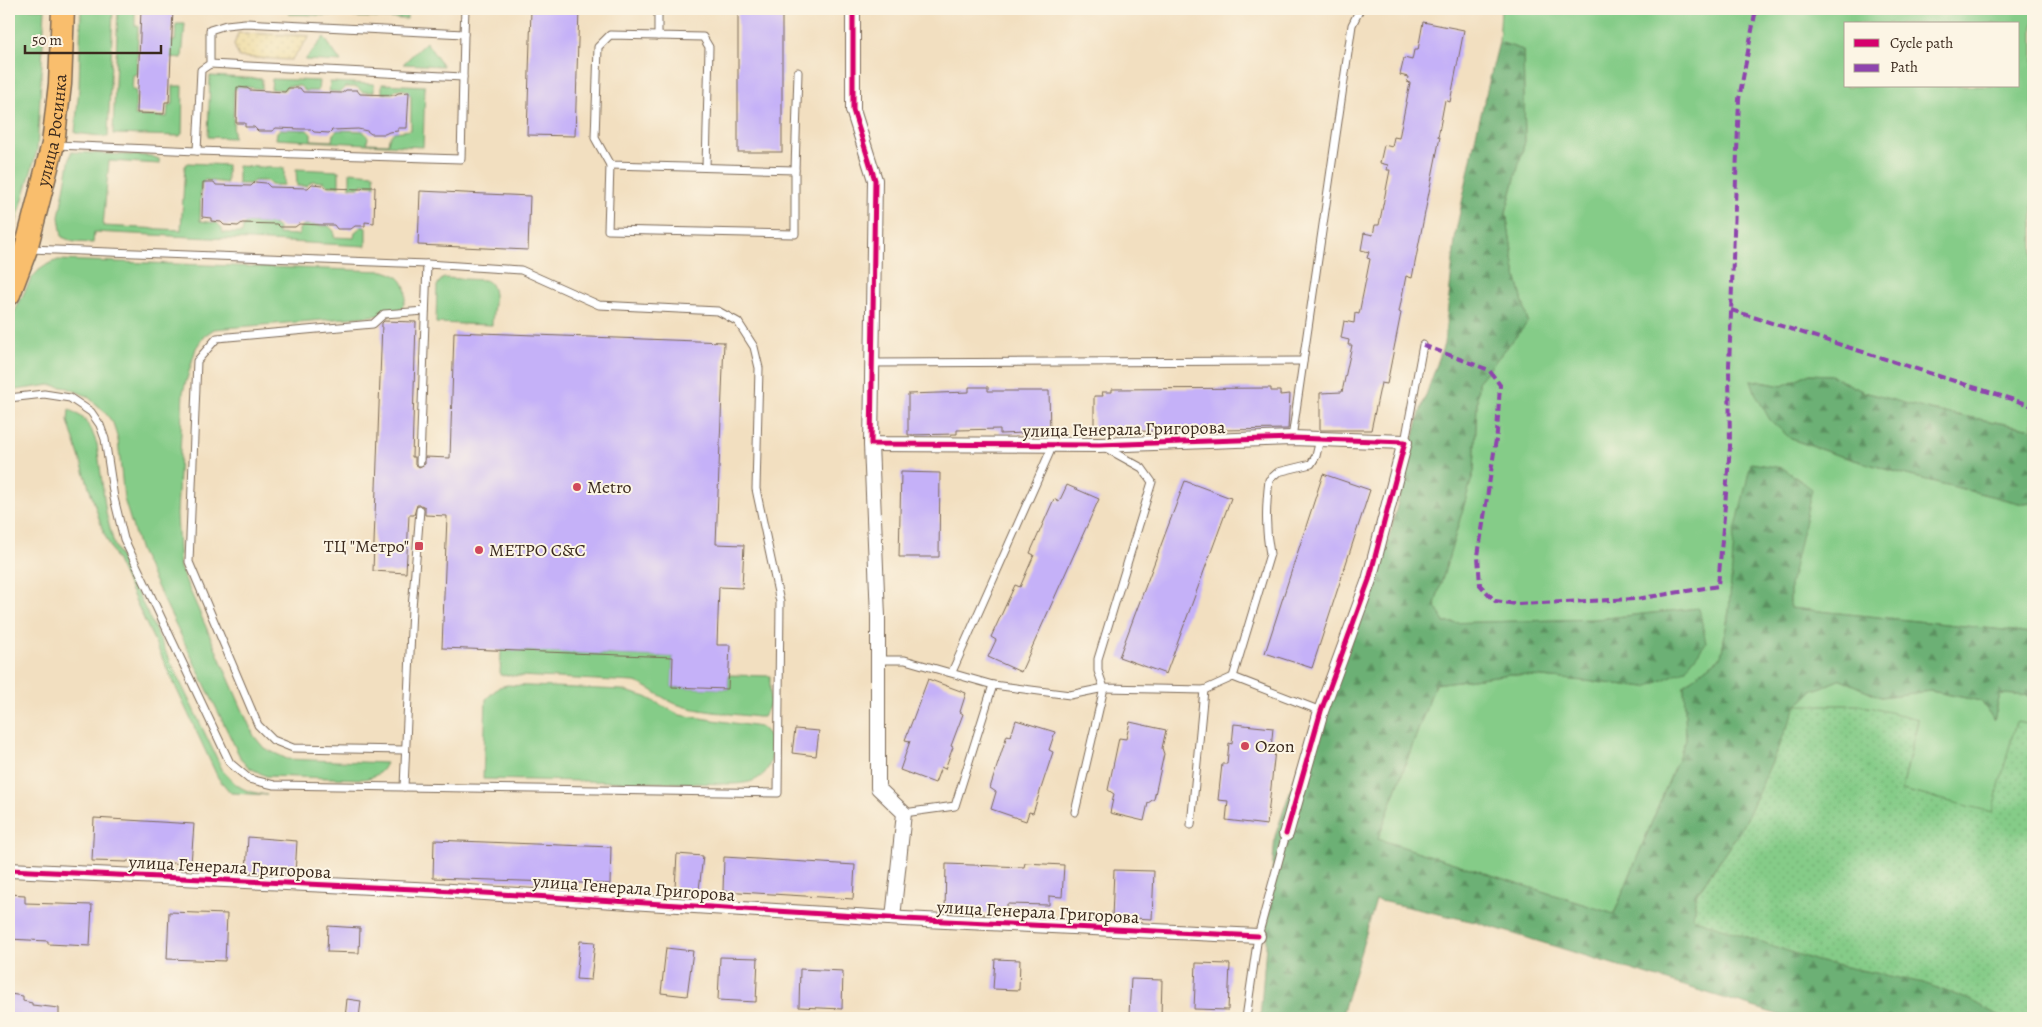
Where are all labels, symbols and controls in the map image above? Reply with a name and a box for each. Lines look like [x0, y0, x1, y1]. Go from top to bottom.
scale bar [25, 22, 161, 54]
legend [1844, 22, 2020, 88]
text: 50 m [32, 30, 62, 50]
text: Cycle path [1890, 33, 1953, 53]
text: Path [1890, 57, 1918, 77]
street label: улица Росинка [30, 73, 72, 190]
street label: улица Генерала Григорова [1021, 415, 1226, 443]
place label: Metro [587, 475, 632, 499]
marker: Metro [571, 481, 583, 493]
place label: ТЦ "Метро" [324, 534, 409, 558]
place label: МЕТРО С&С [489, 538, 586, 562]
marker: ТЦ "Метро" [413, 540, 425, 552]
marker: МЕТРО С&С [473, 544, 485, 556]
place label: Ozon [1255, 734, 1295, 758]
marker: Ozon [1239, 740, 1251, 752]
street label: улица Генерала Григорова [127, 850, 333, 884]
street label: улица Генерала Григорова [531, 869, 737, 907]
street label: улица Генерала Григорова [935, 895, 1141, 929]

